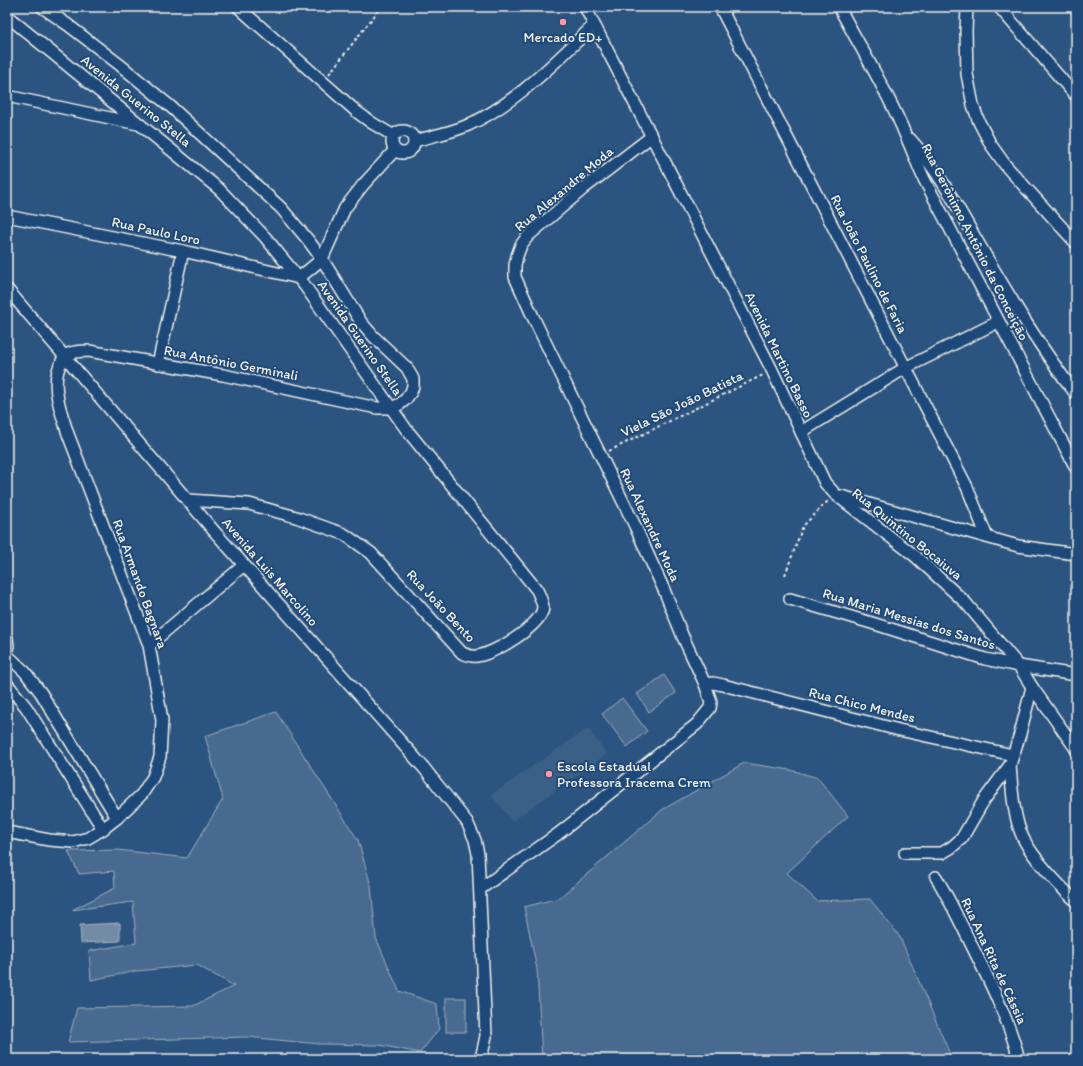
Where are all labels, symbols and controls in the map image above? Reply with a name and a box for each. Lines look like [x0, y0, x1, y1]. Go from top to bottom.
marker: Mercado ED+ [558, 17, 568, 27]
place label: Mercado ED+ [524, 29, 602, 46]
street label: Avenida Guerino Stella [77, 51, 195, 151]
street label: Rua Gerônimo Antônio da Conceição [918, 141, 1032, 343]
street label: Rua Alexandre Moda [511, 142, 617, 235]
street label: Rua João Paulino de Faria [827, 192, 912, 337]
street label: Rua Paulo Loro [110, 213, 202, 249]
street label: Avenida Guerino Stella [314, 277, 407, 400]
street label: Avenida Martino Basso [741, 289, 817, 421]
street label: Rua Antônio Germinali [162, 342, 300, 384]
street label: Viela São João Batista [618, 367, 746, 441]
street label: Rua Alexandre Moda [616, 465, 684, 585]
street label: Rua Quintino Bocaiuva [848, 484, 966, 584]
street label: Avenida Luis Marcolino [218, 514, 322, 630]
street label: Rua Armando Bagnara [109, 517, 172, 652]
street label: Rua João Bento [403, 566, 479, 646]
street label: Rua Maria Messias dos Santos [821, 585, 997, 653]
street label: Rua Chico Mendes [807, 684, 917, 726]
place label: Escola Estadual Professora Iracema Crem [557, 758, 711, 791]
marker: Escola Estadual Professora Iracema Crem [544, 769, 554, 779]
street label: Rua Ana Rita de Cássia [957, 895, 1031, 1027]

